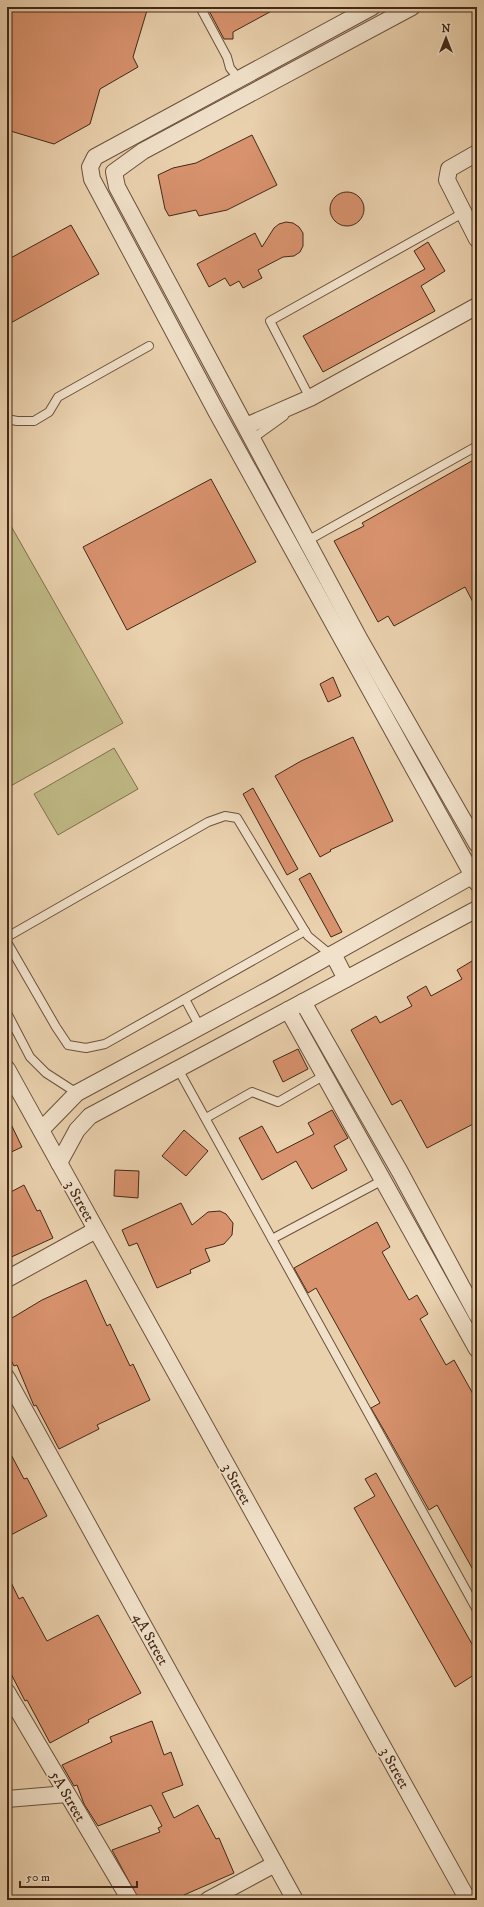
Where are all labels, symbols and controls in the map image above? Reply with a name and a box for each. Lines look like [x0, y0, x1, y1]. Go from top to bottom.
north arrow [426, 18, 466, 58]
text: N [441, 22, 451, 36]
street label: 3 Street [61, 1177, 99, 1225]
street label: 3 Street [218, 1460, 256, 1508]
street label: 4A Street [128, 1610, 173, 1669]
street label: 3 Street [376, 1744, 414, 1792]
street label: 5A Street [45, 1767, 90, 1825]
scale bar [20, 1863, 137, 1889]
text: 50 m [26, 1870, 50, 1885]

